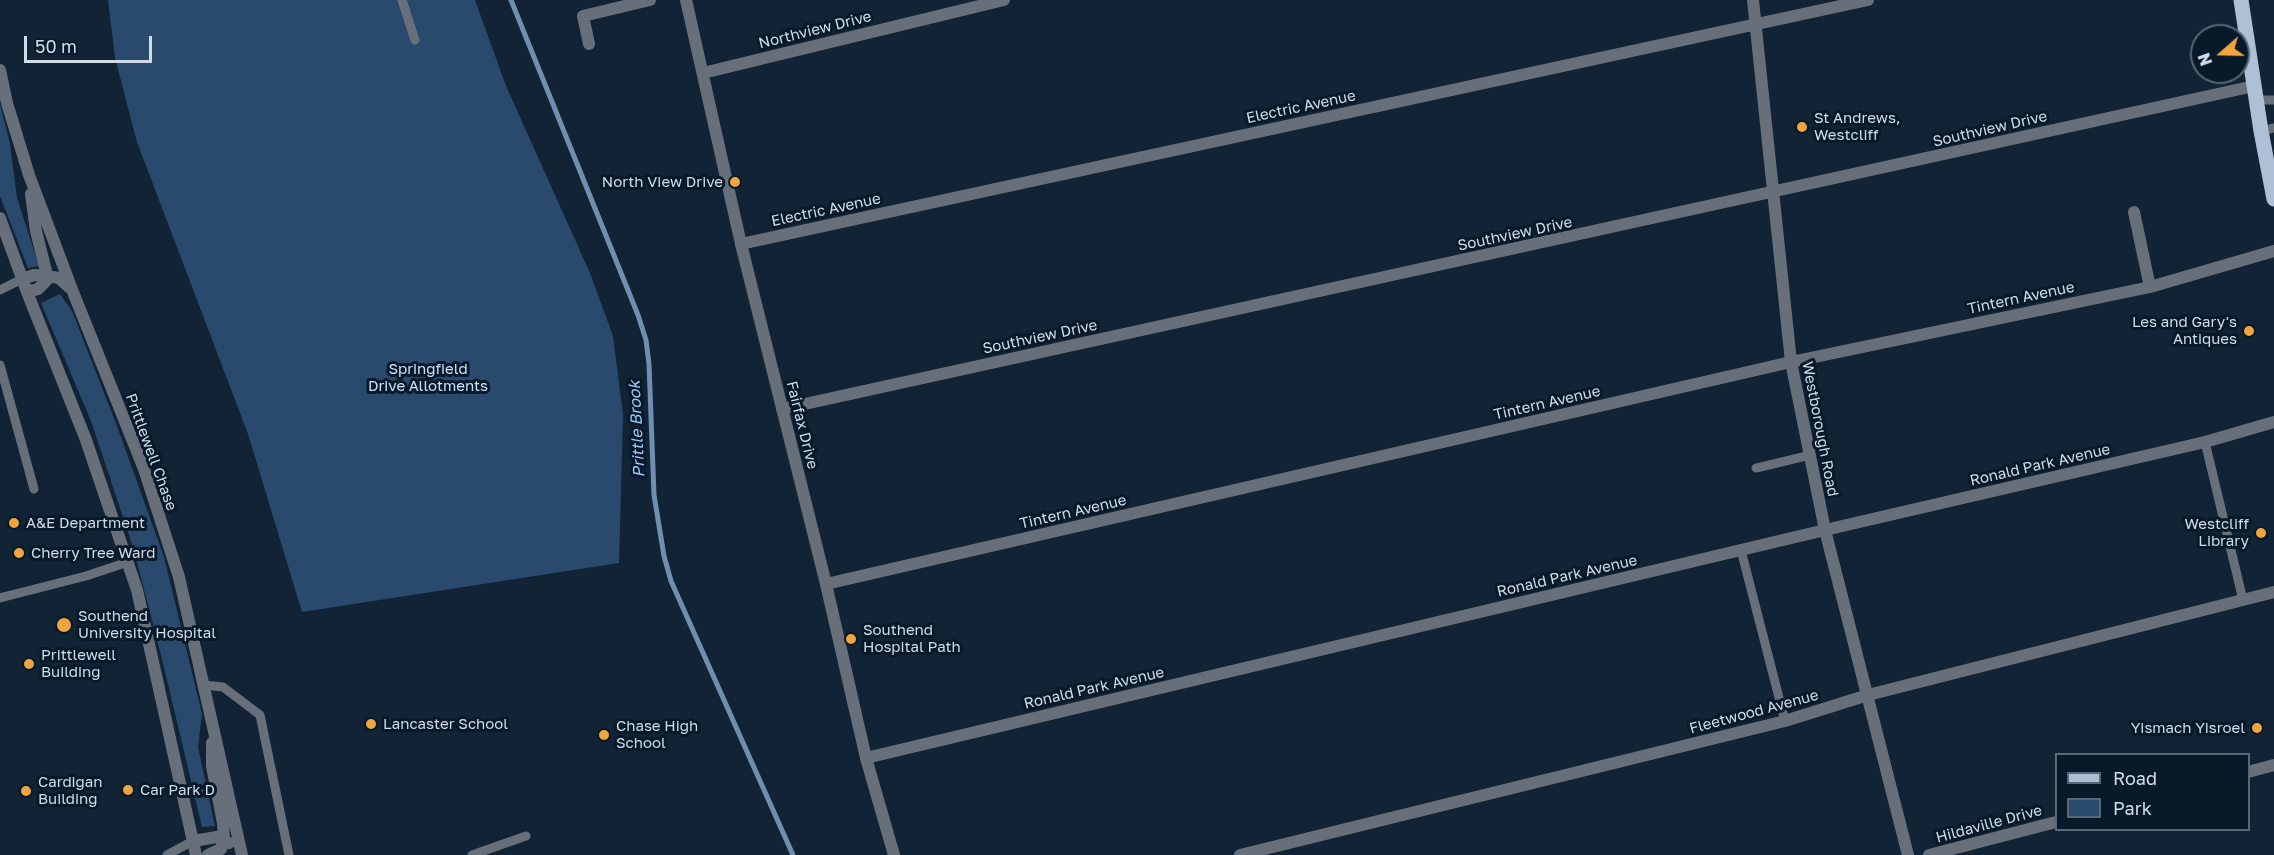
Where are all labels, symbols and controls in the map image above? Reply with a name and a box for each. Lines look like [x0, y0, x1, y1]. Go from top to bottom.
street label: Northview Drive [757, 7, 873, 53]
scale bar [27, 24, 154, 62]
north arrow [2190, 24, 2250, 84]
text: 50 m [35, 35, 77, 57]
text: N [2193, 50, 2216, 69]
street label: Electric Avenue [1245, 87, 1357, 127]
street label: Southview Drive [1931, 107, 2049, 151]
place label: St Andrews, Westcliff [1814, 109, 1900, 144]
marker: St Andrews, Westcliff [1795, 120, 1809, 134]
place label: North View Drive [602, 173, 723, 191]
marker: North View Drive [728, 175, 742, 189]
street label: Electric Avenue [770, 190, 882, 230]
street label: Southview Drive [1456, 213, 1574, 255]
street label: Tintern Avenue [1966, 278, 2076, 318]
place label: Les and Gary's Antiques [2132, 313, 2237, 348]
street label: Southview Drive [981, 316, 1099, 358]
marker: Les and Gary's Antiques [2242, 324, 2256, 338]
park label: Springfield Drive Allotments [368, 360, 488, 395]
street label: Westborough Road [1798, 360, 1842, 498]
street label: Fairfax Drive [782, 379, 822, 471]
water label: Prittle Brook [625, 380, 649, 478]
street label: Tintern Avenue [1492, 382, 1602, 424]
street label: Prittlewell Chase [121, 391, 181, 513]
street label: Ronald Park Avenue [1968, 440, 2112, 490]
street label: Tintern Avenue [1018, 491, 1128, 533]
place label: A&E Department [26, 514, 145, 532]
place label: Westcliff Library [2184, 515, 2249, 550]
marker: A&E Department [7, 516, 21, 530]
marker: Westcliff Library [2254, 526, 2268, 540]
place label: Cherry Tree Ward [31, 544, 155, 562]
marker: Cherry Tree Ward [12, 546, 26, 560]
street label: Ronald Park Avenue [1495, 551, 1639, 601]
place label: Southend University Hospital [78, 607, 216, 642]
marker: Southend University Hospital [55, 616, 73, 634]
place label: Southend Hospital Path [863, 621, 961, 656]
marker: Southend Hospital Path [844, 632, 858, 646]
place label: Prittlewell Building [41, 646, 116, 681]
marker: Prittlewell Building [22, 657, 36, 671]
street label: Ronald Park Avenue [1022, 663, 1166, 713]
street label: Fleetwood Avenue [1687, 686, 1821, 738]
place label: Lancaster School [383, 715, 508, 733]
marker: Lancaster School [364, 717, 378, 731]
place label: Chase High School [616, 717, 698, 752]
place label: Yismach Yisroel [2131, 719, 2245, 737]
marker: Yismach Yisroel [2250, 721, 2264, 735]
marker: Chase High School [597, 728, 611, 742]
legend [2055, 753, 2250, 831]
text: Road [2113, 767, 2157, 789]
place label: Cardigan Building [38, 773, 103, 808]
place label: Car Park D [140, 781, 215, 799]
marker: Car Park D [121, 783, 135, 797]
marker: Cardigan Building [19, 784, 33, 798]
text: Park [2113, 797, 2152, 819]
street label: Hildaville Drive [1934, 801, 2044, 847]

